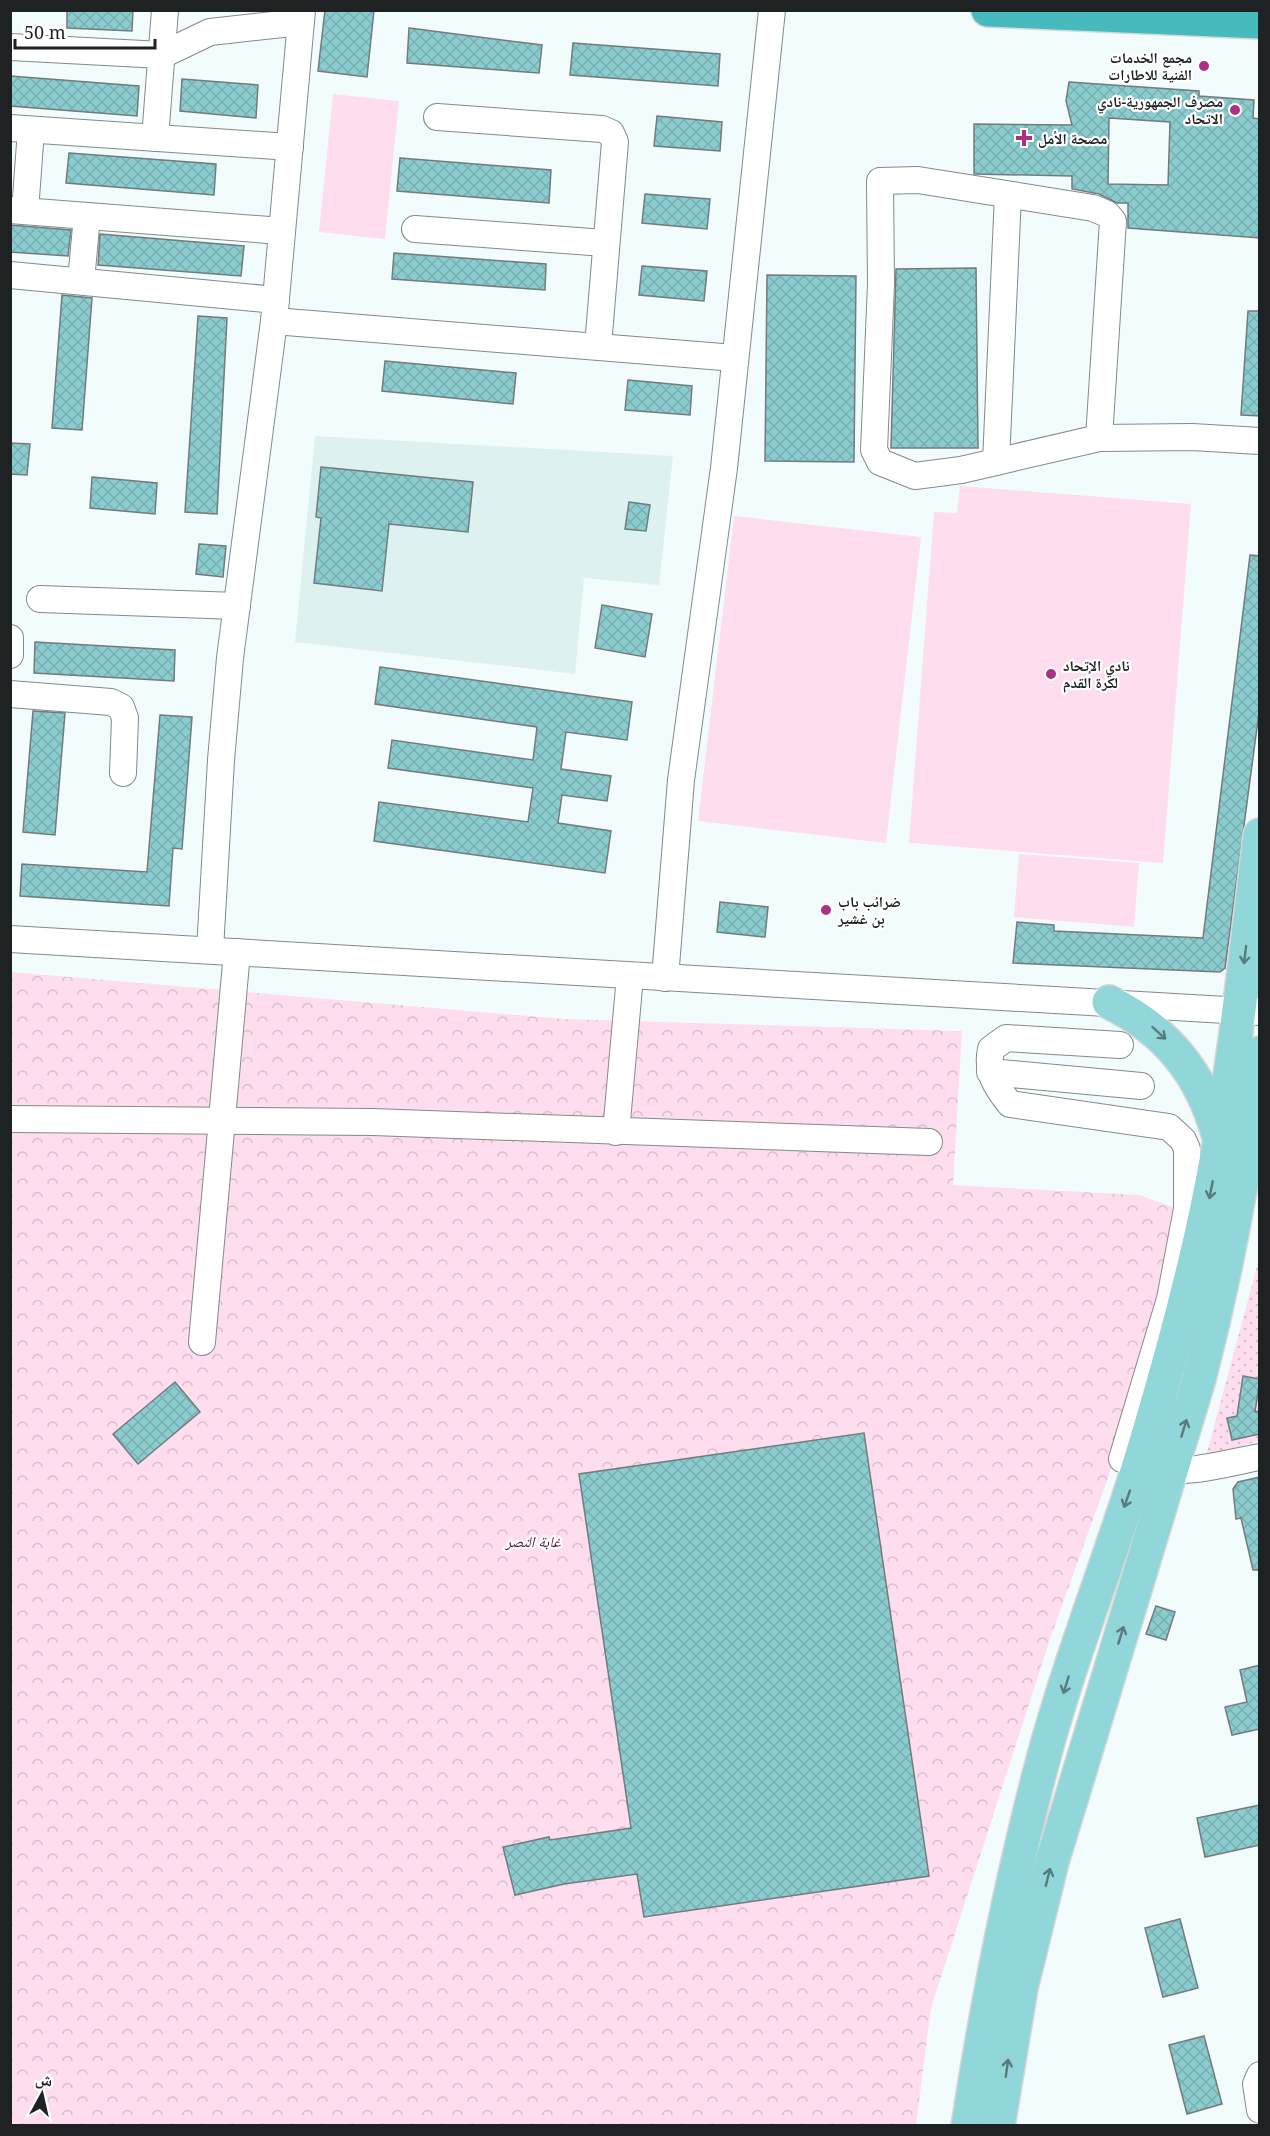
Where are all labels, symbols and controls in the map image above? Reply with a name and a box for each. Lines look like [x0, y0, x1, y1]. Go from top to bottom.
scale bar [15, 12, 154, 50]
text: 50 m [24, 20, 66, 44]
place label: مجمع الخدمات الفنية للاطارات [1108, 47, 1192, 84]
marker: مجمع الخدمات الفنية للاطارات [1197, 59, 1211, 73]
place label: مصرف الجمهورية-نادي الاتحاد [1097, 91, 1223, 128]
marker: مصرف الجمهورية-نادي الاتحاد [1228, 103, 1242, 117]
place label: مصحة الأمل [1038, 128, 1107, 148]
marker: مصحة الأمل [1015, 129, 1033, 147]
place label: نادي الإتحاد لكرة القدم [1063, 655, 1130, 693]
marker: نادي الإتحاد لكرة القدم [1044, 667, 1058, 681]
place label: ضرائب باب بن غشير [837, 891, 901, 928]
marker: ضرائب باب بن غشير [819, 903, 833, 917]
one-way arrow [1240, 945, 1251, 965]
one-way arrow [1151, 1026, 1166, 1040]
one-way arrow [1205, 1179, 1216, 1199]
one-way arrow [1179, 1419, 1190, 1438]
one-way arrow [1120, 1490, 1131, 1508]
park label: غابة النصر [504, 1531, 561, 1551]
one-way arrow [1116, 1626, 1127, 1645]
one-way arrow [1060, 1675, 1071, 1694]
one-way arrow [1043, 1868, 1055, 1887]
one-way arrow [1001, 2058, 1012, 2078]
north arrow [12, 2064, 72, 2124]
text: ش [34, 2067, 54, 2091]

